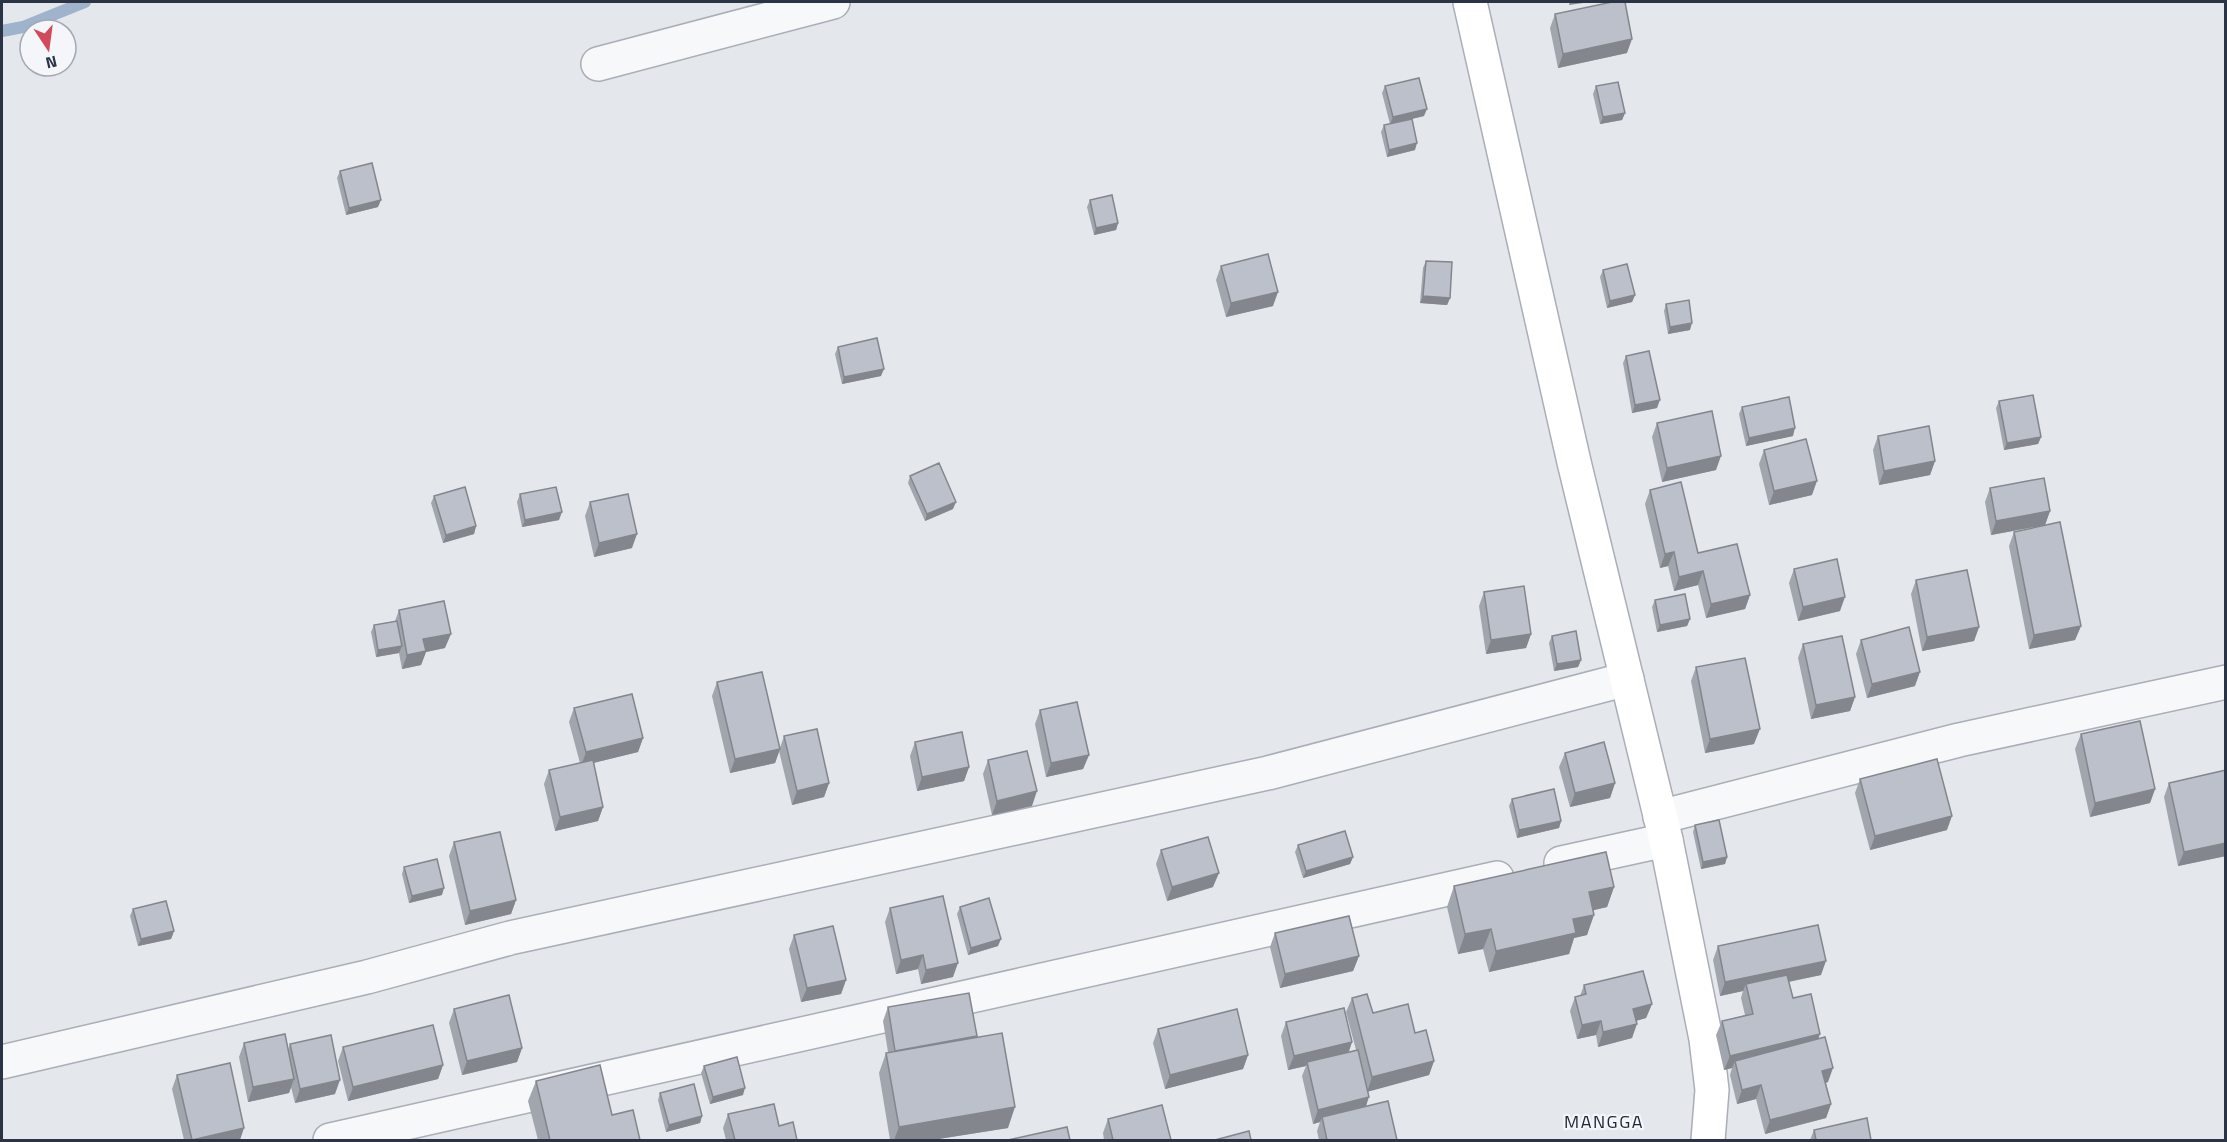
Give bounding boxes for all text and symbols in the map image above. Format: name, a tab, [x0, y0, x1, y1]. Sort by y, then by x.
north arrow	[18, 18, 78, 78]
text: N	[43, 50, 59, 76]
district label: MANGGA	[1564, 1108, 1644, 1135]

